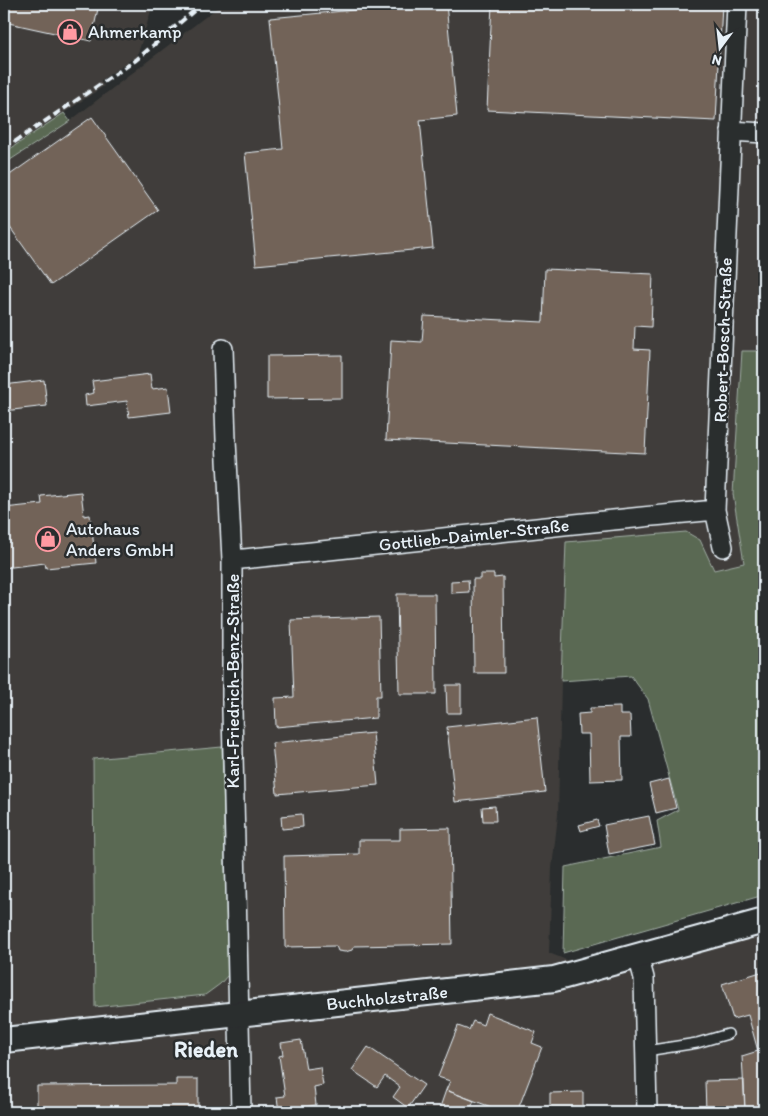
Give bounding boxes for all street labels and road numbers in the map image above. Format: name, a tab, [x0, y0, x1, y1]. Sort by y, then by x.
street label: Robert-Bosch-Straße	[709, 257, 737, 423]
street label: Gottlieb-Daimler-Straße	[378, 514, 570, 556]
street label: Karl-Friedrich-Benz-Straße	[222, 574, 244, 788]
street label: Buchholzstraße	[325, 981, 449, 1015]

